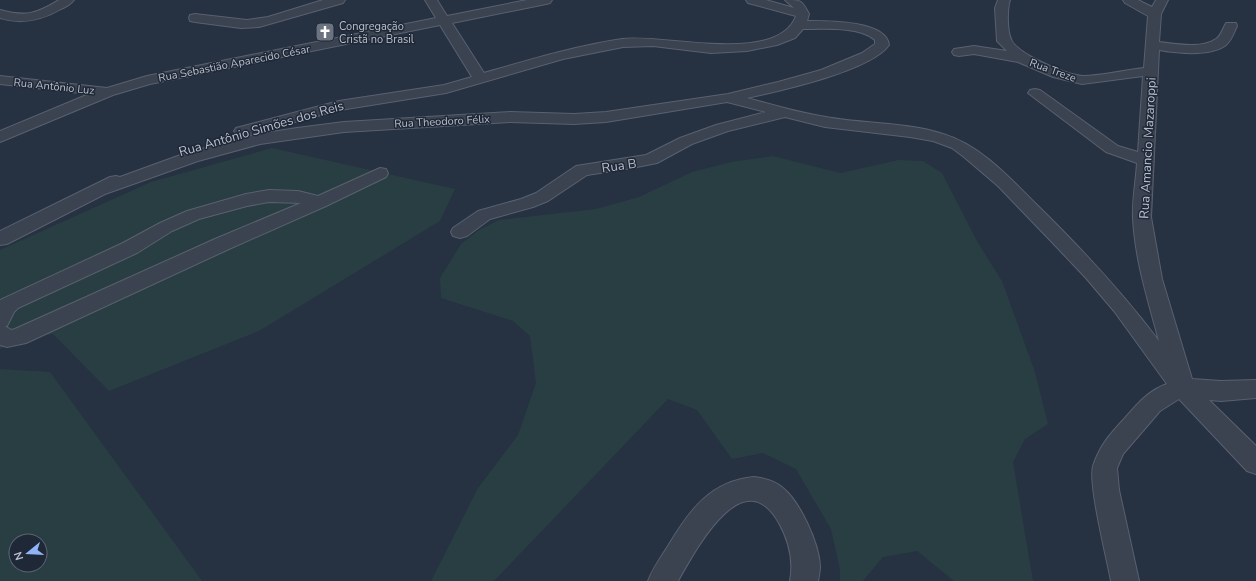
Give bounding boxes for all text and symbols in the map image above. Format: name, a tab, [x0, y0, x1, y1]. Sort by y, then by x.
place label: Congregação Cristã no Brasil	[339, 19, 415, 47]
church icon: Congregação Cristã no Brasil	[314, 21, 336, 43]
street label: Rua Sebastião Aparecido César	[157, 41, 311, 86]
street label: Rua Treze	[1027, 55, 1078, 86]
street label: Rua Antônio Luz	[13, 75, 95, 98]
street label: Rua Amancio Mazaroppi	[1135, 77, 1161, 219]
street label: Rua Antônio Simões dos Reis	[177, 97, 346, 161]
street label: Rua Theodoro Félix	[394, 111, 490, 131]
street label: Rua B	[601, 155, 638, 177]
north arrow	[8, 533, 48, 573]
text: N	[11, 550, 27, 562]

